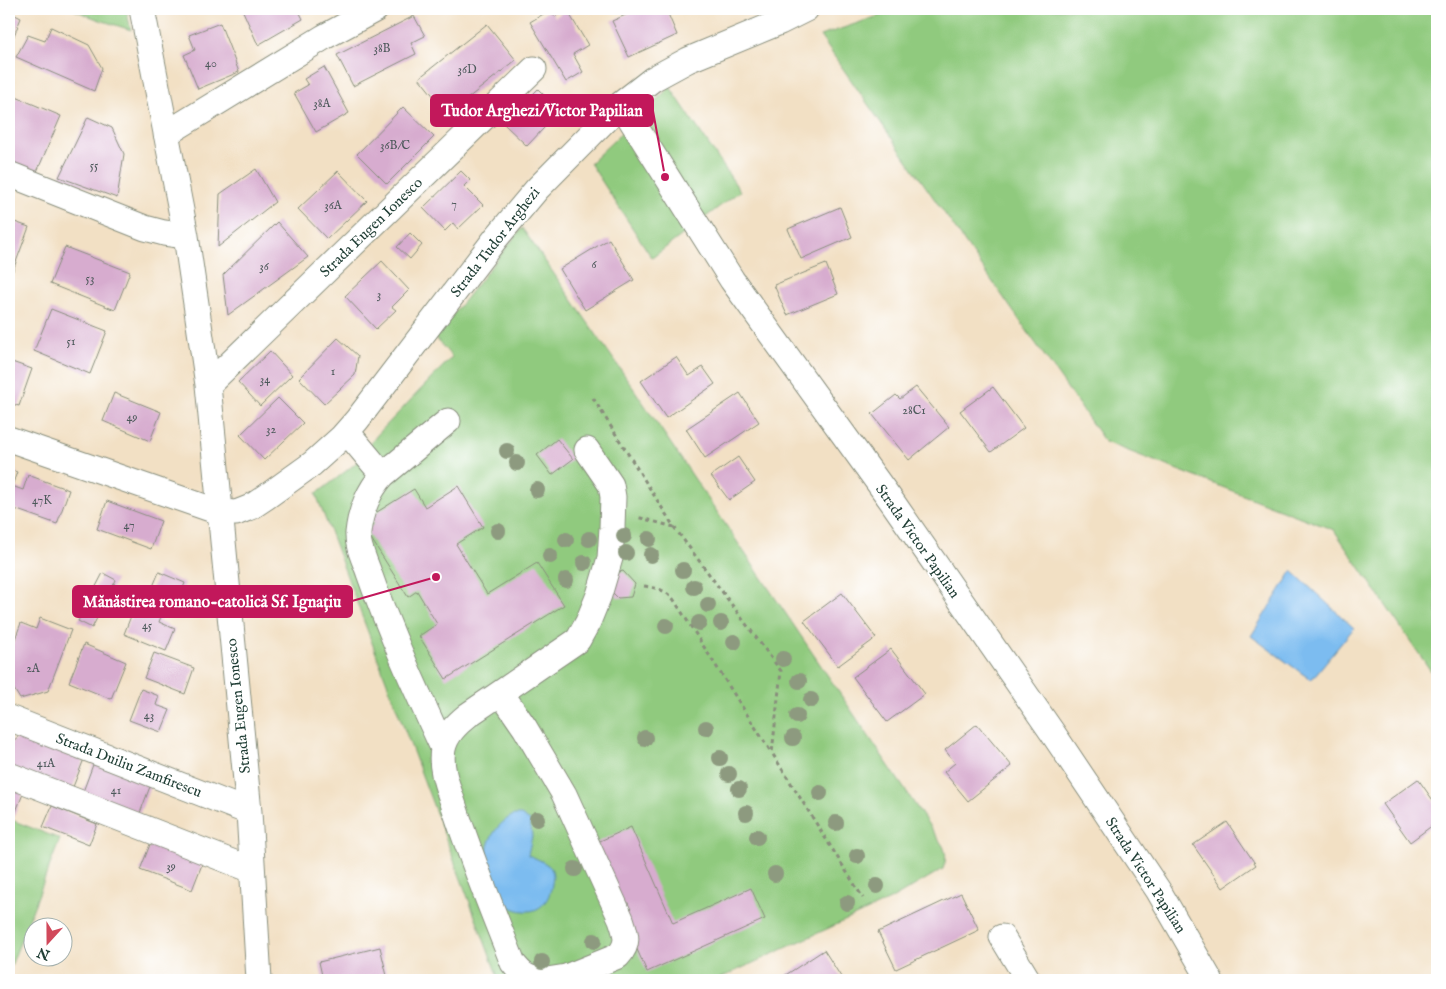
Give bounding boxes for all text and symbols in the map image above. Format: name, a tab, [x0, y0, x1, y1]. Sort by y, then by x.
house number: 38B	[373, 41, 391, 56]
house number: 40	[205, 56, 217, 71]
house number: 36D	[457, 62, 477, 77]
callout: Tudor Arghezi/Victor Papilian	[431, 95, 653, 126]
house number: 38A	[313, 96, 332, 111]
text: Tudor Arghezi/Victor Papilian	[440, 102, 643, 122]
house number: 36B/C	[380, 138, 410, 153]
house number: 55	[90, 158, 99, 173]
street label: Strada Eugen Ionesco	[316, 173, 427, 281]
street label: Strada Tudor Arghezi	[447, 184, 544, 301]
house number: 7	[451, 197, 457, 212]
house number: 36A	[324, 198, 343, 213]
house number: 6	[591, 257, 597, 272]
house number: 36	[259, 259, 270, 274]
house number: 53	[86, 271, 94, 286]
house number: 3	[377, 287, 381, 302]
house number: 51	[67, 334, 75, 349]
house number: 1	[331, 364, 335, 379]
house number: 34	[260, 372, 270, 387]
house number: 28C1	[902, 403, 926, 418]
house number: 49	[126, 410, 138, 425]
house number: 32	[266, 422, 276, 437]
street label: Strada Victor Papilian	[871, 481, 964, 602]
house number: 47K	[32, 493, 52, 508]
house number: 47	[123, 518, 135, 533]
callout: Mănăstirea romano-catolică Sf. Ignațiu	[73, 586, 352, 617]
text: Mănăstirea romano-catolică Sf. Ignațiu	[83, 593, 342, 613]
house number: 45	[142, 618, 153, 633]
street label: Strada Eugen Ionesco	[222, 637, 255, 775]
house number: 2A	[26, 661, 41, 676]
house number: 43	[144, 708, 154, 723]
street label: Strada Duiliu Zamfirescu	[53, 729, 205, 802]
house number: 41A	[37, 756, 56, 771]
house number: 41	[111, 783, 121, 798]
street label: Strada Victor Papilian	[1101, 814, 1190, 937]
house number: 39	[166, 859, 176, 874]
north arrow	[22, 916, 72, 966]
text: N	[35, 943, 54, 964]

